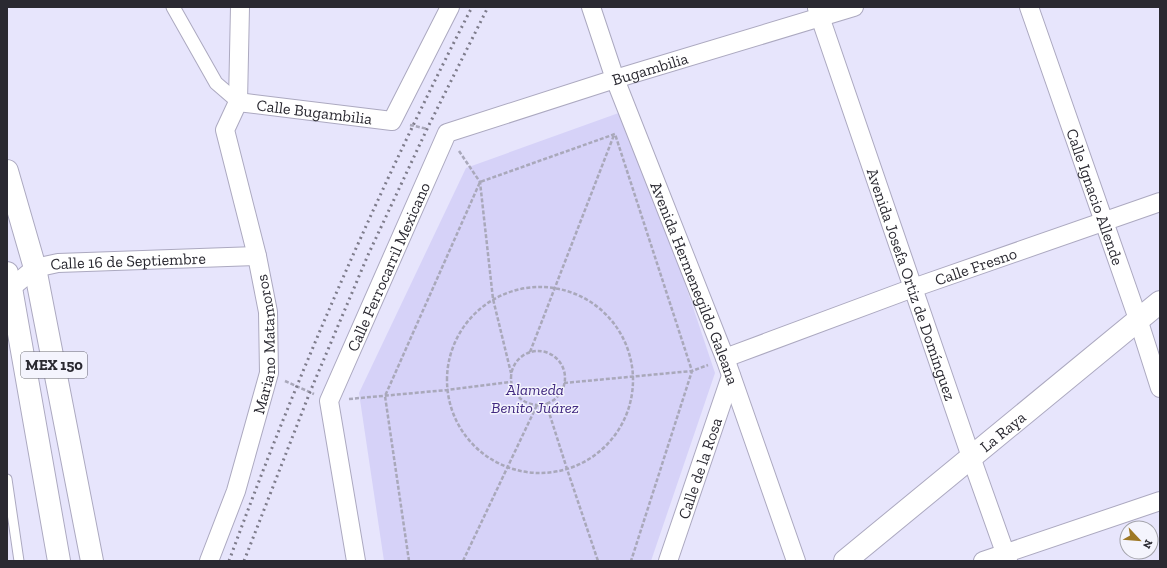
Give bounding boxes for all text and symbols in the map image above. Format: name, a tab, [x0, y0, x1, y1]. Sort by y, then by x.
street label: Bugambilia	[610, 48, 690, 89]
street label: Calle Bugambilia	[256, 95, 374, 128]
street label: Calle Ignacio Allende	[1063, 126, 1128, 268]
street label: Avenida Josefa Ortiz de Domínguez	[863, 166, 960, 403]
street label: Calle Ferrocarril Mexicano	[343, 179, 434, 354]
street label: Avenida Hermenegildo Galeana	[647, 179, 743, 387]
street label: Calle Fresno	[932, 243, 1019, 289]
street label: Calle 16 de Septiembre	[48, 248, 206, 274]
street label: Mariano Matamoros	[249, 273, 279, 416]
road number: MEX 150	[21, 352, 87, 378]
park label: Alameda Benito Juárez	[491, 380, 579, 417]
street label: La Raya	[976, 407, 1029, 456]
street label: Calle de la Rosa	[674, 415, 726, 521]
north arrow	[1119, 520, 1159, 560]
text: N	[1140, 538, 1155, 551]

